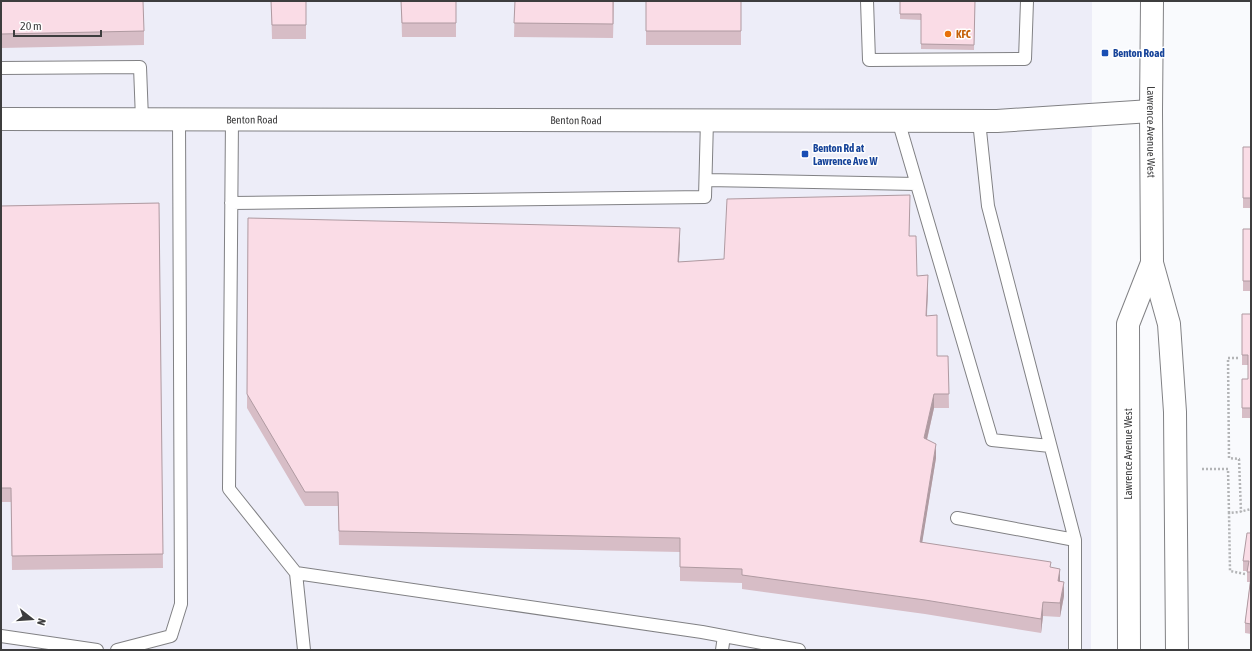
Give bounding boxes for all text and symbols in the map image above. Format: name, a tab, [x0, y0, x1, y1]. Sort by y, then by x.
scale bar	[14, 12, 101, 38]
text: 20 m	[20, 19, 42, 33]
place label: KFC	[956, 28, 971, 40]
marker: KFC	[943, 29, 953, 39]
place label: Benton Road	[1113, 47, 1165, 59]
marker: Benton Road	[1100, 48, 1110, 58]
street label: Lawrence Avenue West	[1145, 86, 1157, 178]
street label: Benton Road	[226, 113, 278, 126]
street label: Benton Road	[550, 114, 602, 126]
place label: Benton Rd at Lawrence Ave W	[813, 142, 878, 167]
marker: Benton Rd at Lawrence Ave W	[800, 149, 810, 159]
street label: Lawrence Avenue West	[1122, 408, 1134, 500]
north arrow	[12, 599, 52, 639]
text: N	[35, 617, 48, 627]

